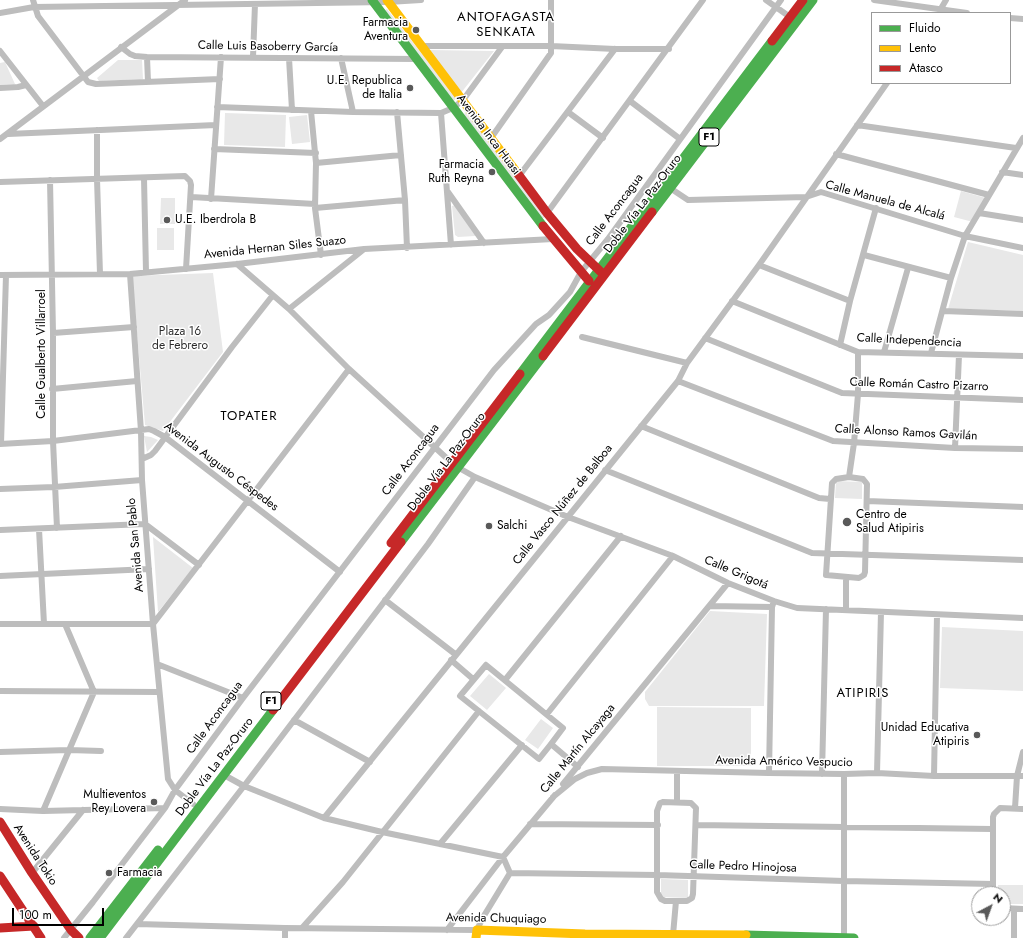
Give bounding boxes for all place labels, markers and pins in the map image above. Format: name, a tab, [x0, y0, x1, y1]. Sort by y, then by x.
place label: Farmacia Aventura	[363, 16, 408, 44]
marker: Farmacia Aventura	[411, 25, 421, 35]
place label: U.E. Republica de Italia	[327, 74, 402, 102]
marker: U.E. Republica de Italia	[405, 83, 415, 93]
place label: Farmacia Ruth Reyna	[428, 158, 484, 186]
marker: Farmacia Ruth Reyna	[487, 167, 497, 177]
place label: U.E. Iberdrola B	[175, 213, 256, 227]
marker: U.E. Iberdrola B	[162, 215, 172, 225]
place label: Centro de Salud Atipiris	[856, 508, 924, 536]
marker: Centro de Salud Atipiris	[841, 516, 853, 528]
place label: Salchi	[497, 519, 527, 533]
marker: Salchi	[484, 521, 494, 531]
place label: Unidad Educativa Atipiris	[881, 721, 969, 749]
marker: Unidad Educativa Atipiris	[972, 730, 982, 740]
place label: Multieventos Rey Lovera	[83, 788, 146, 816]
marker: Multieventos Rey Lovera	[149, 797, 159, 807]
place label: Farmacia	[117, 866, 162, 880]
marker: Farmacia	[104, 868, 114, 878]

